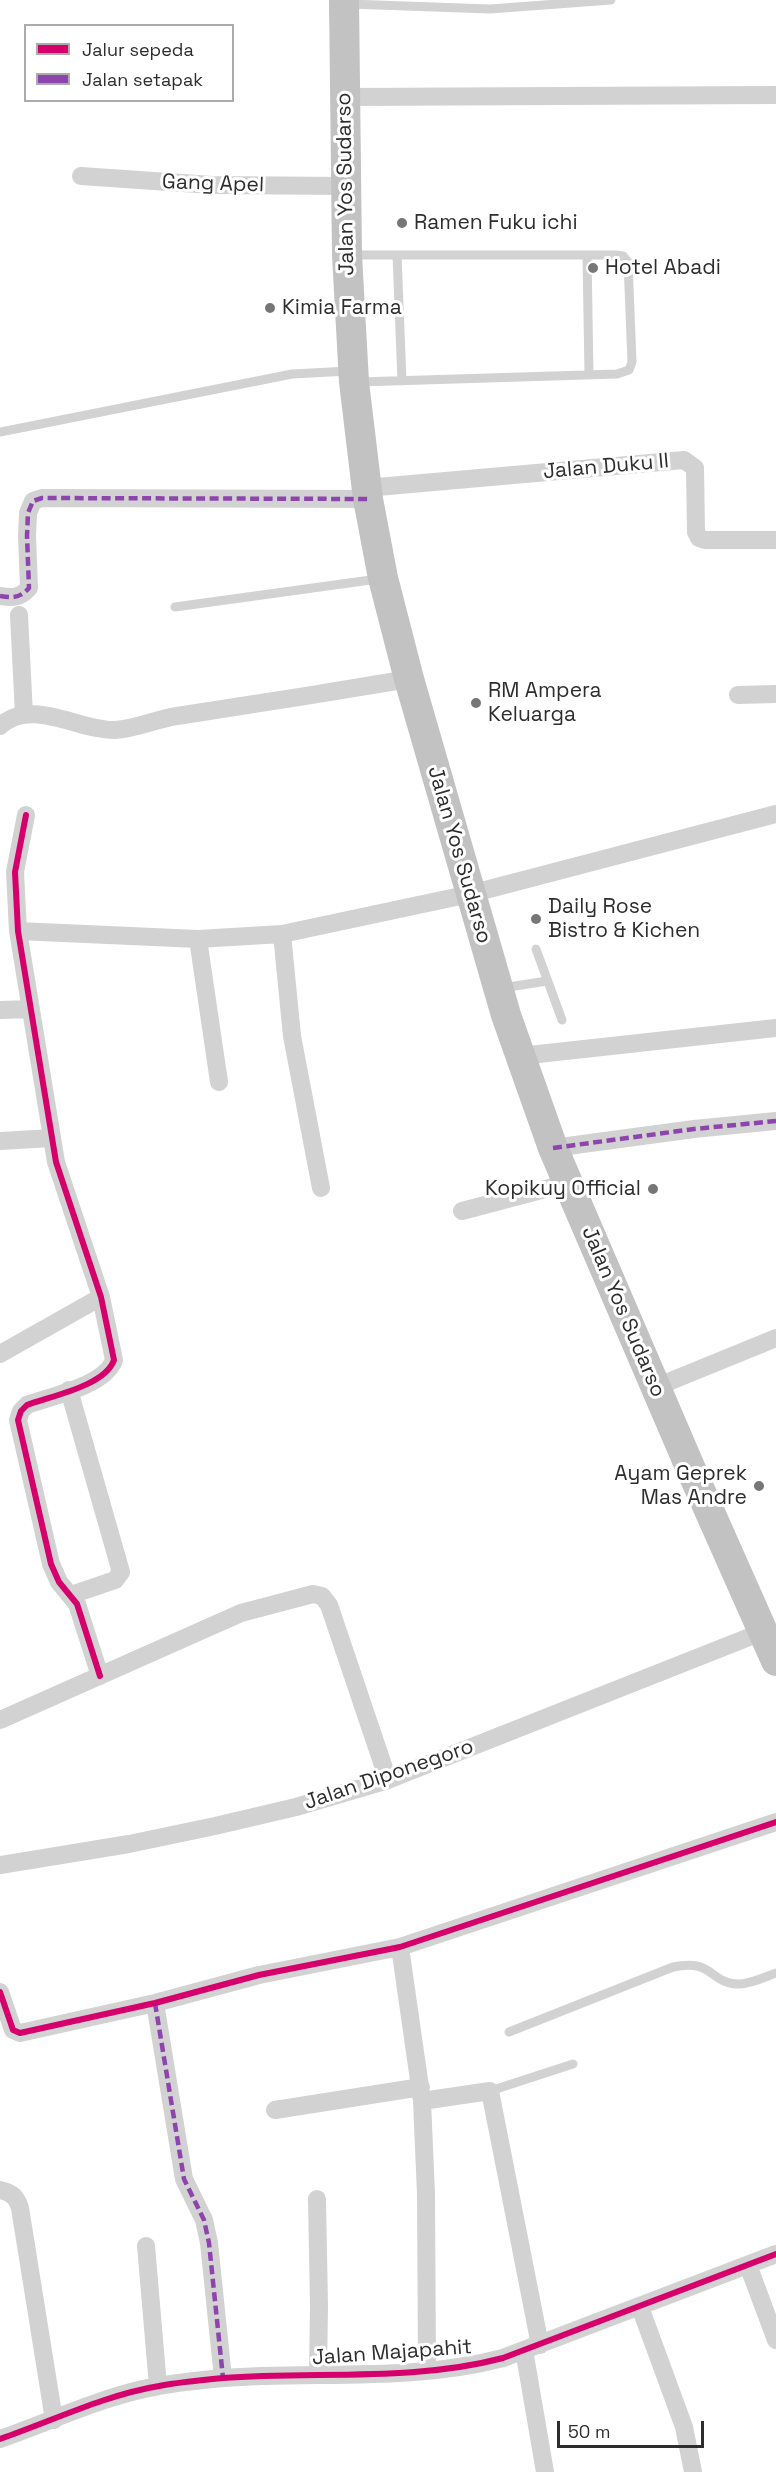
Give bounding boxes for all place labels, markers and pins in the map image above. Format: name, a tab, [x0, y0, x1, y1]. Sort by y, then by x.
place label: Ramen Fuku ichi	[414, 210, 578, 236]
marker: Ramen Fuku ichi	[395, 216, 409, 230]
place label: Hotel Abadi	[605, 255, 721, 281]
marker: Hotel Abadi	[586, 261, 600, 275]
place label: Kimia Farma	[282, 295, 402, 321]
marker: Kimia Farma	[263, 301, 277, 315]
place label: RM Ampera Keluarga	[488, 678, 602, 728]
marker: RM Ampera Keluarga	[469, 696, 483, 710]
place label: Daily Rose Bistro & Kichen	[548, 894, 700, 944]
marker: Daily Rose Bistro & Kichen	[529, 912, 543, 926]
place label: Kopikuy Official	[485, 1176, 641, 1202]
marker: Kopikuy Official	[646, 1182, 660, 1196]
place label: Ayam Geprek Mas Andre	[614, 1461, 747, 1511]
marker: Ayam Geprek Mas Andre	[752, 1479, 766, 1493]

